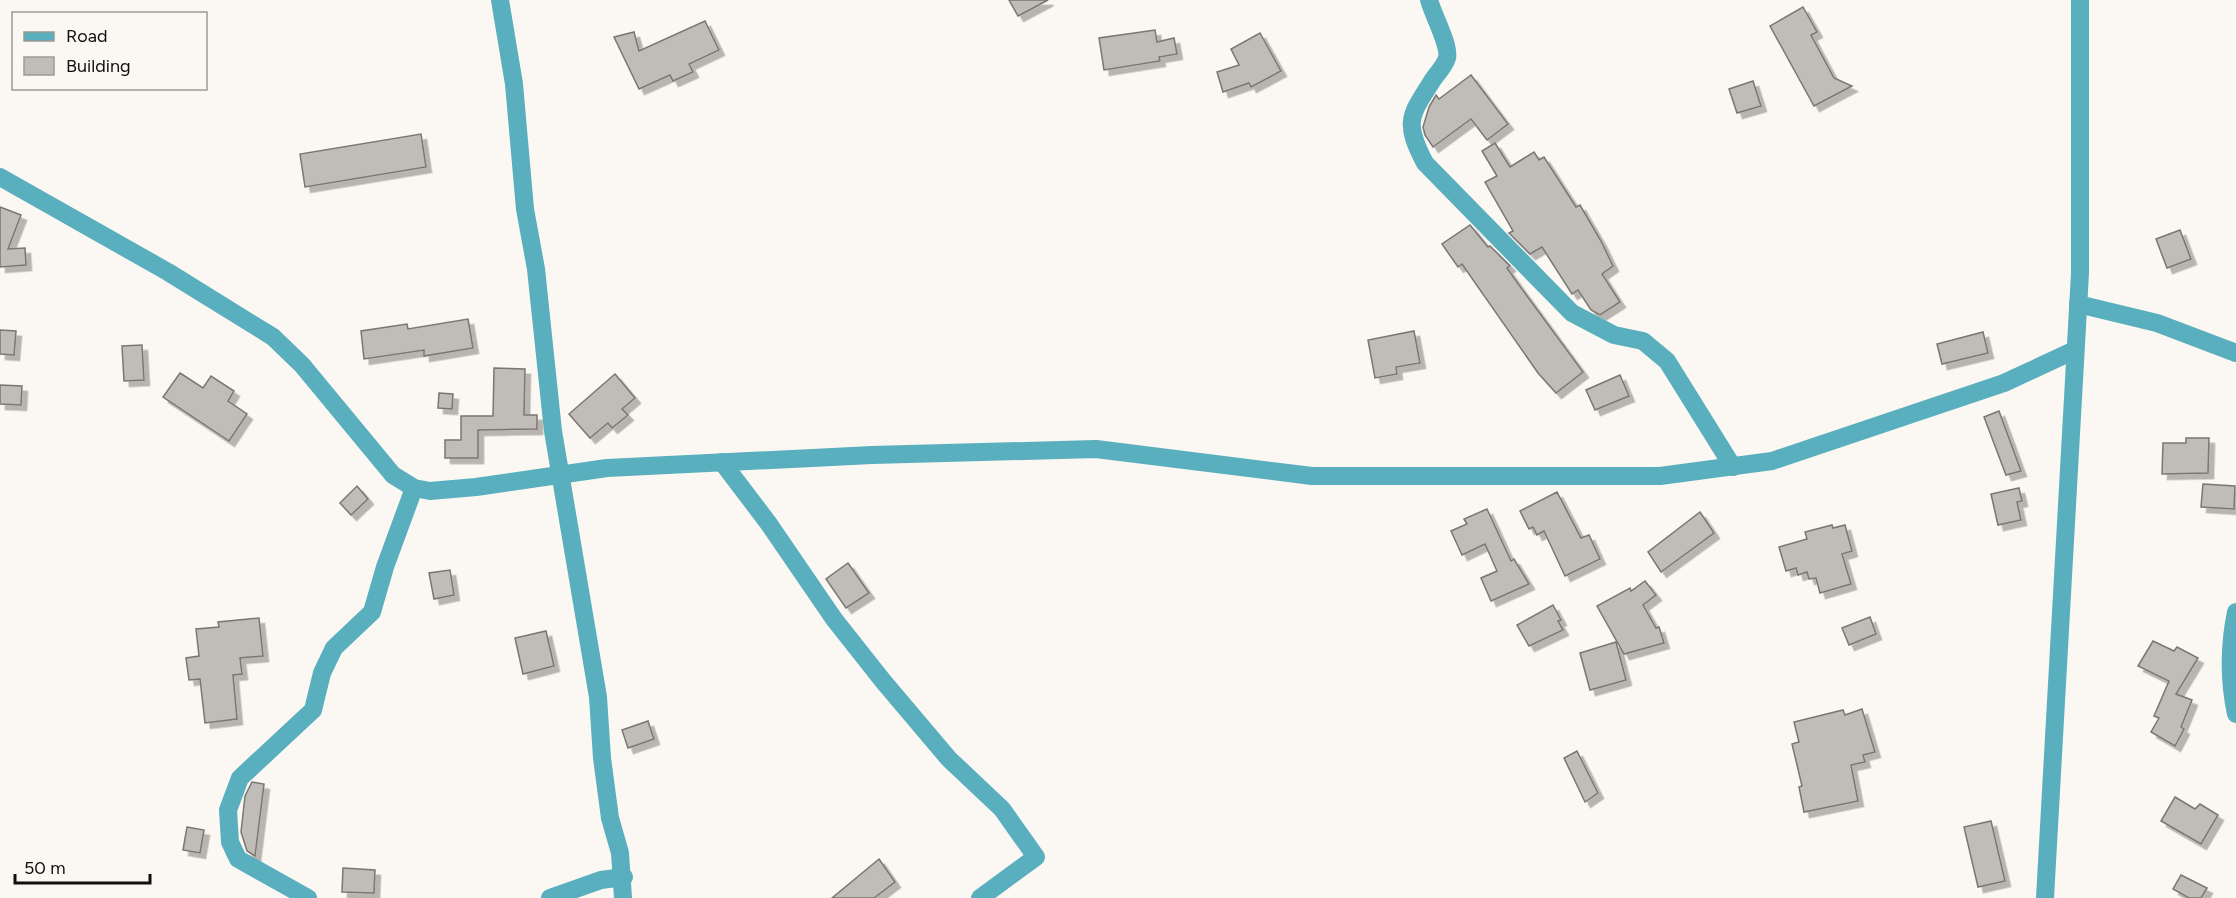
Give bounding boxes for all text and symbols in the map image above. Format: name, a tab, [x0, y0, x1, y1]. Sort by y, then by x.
legend	[12, 12, 207, 90]
text: Road	[66, 25, 107, 47]
text: Building	[66, 55, 131, 77]
scale bar	[15, 847, 150, 885]
text: 50 m	[24, 857, 66, 879]

